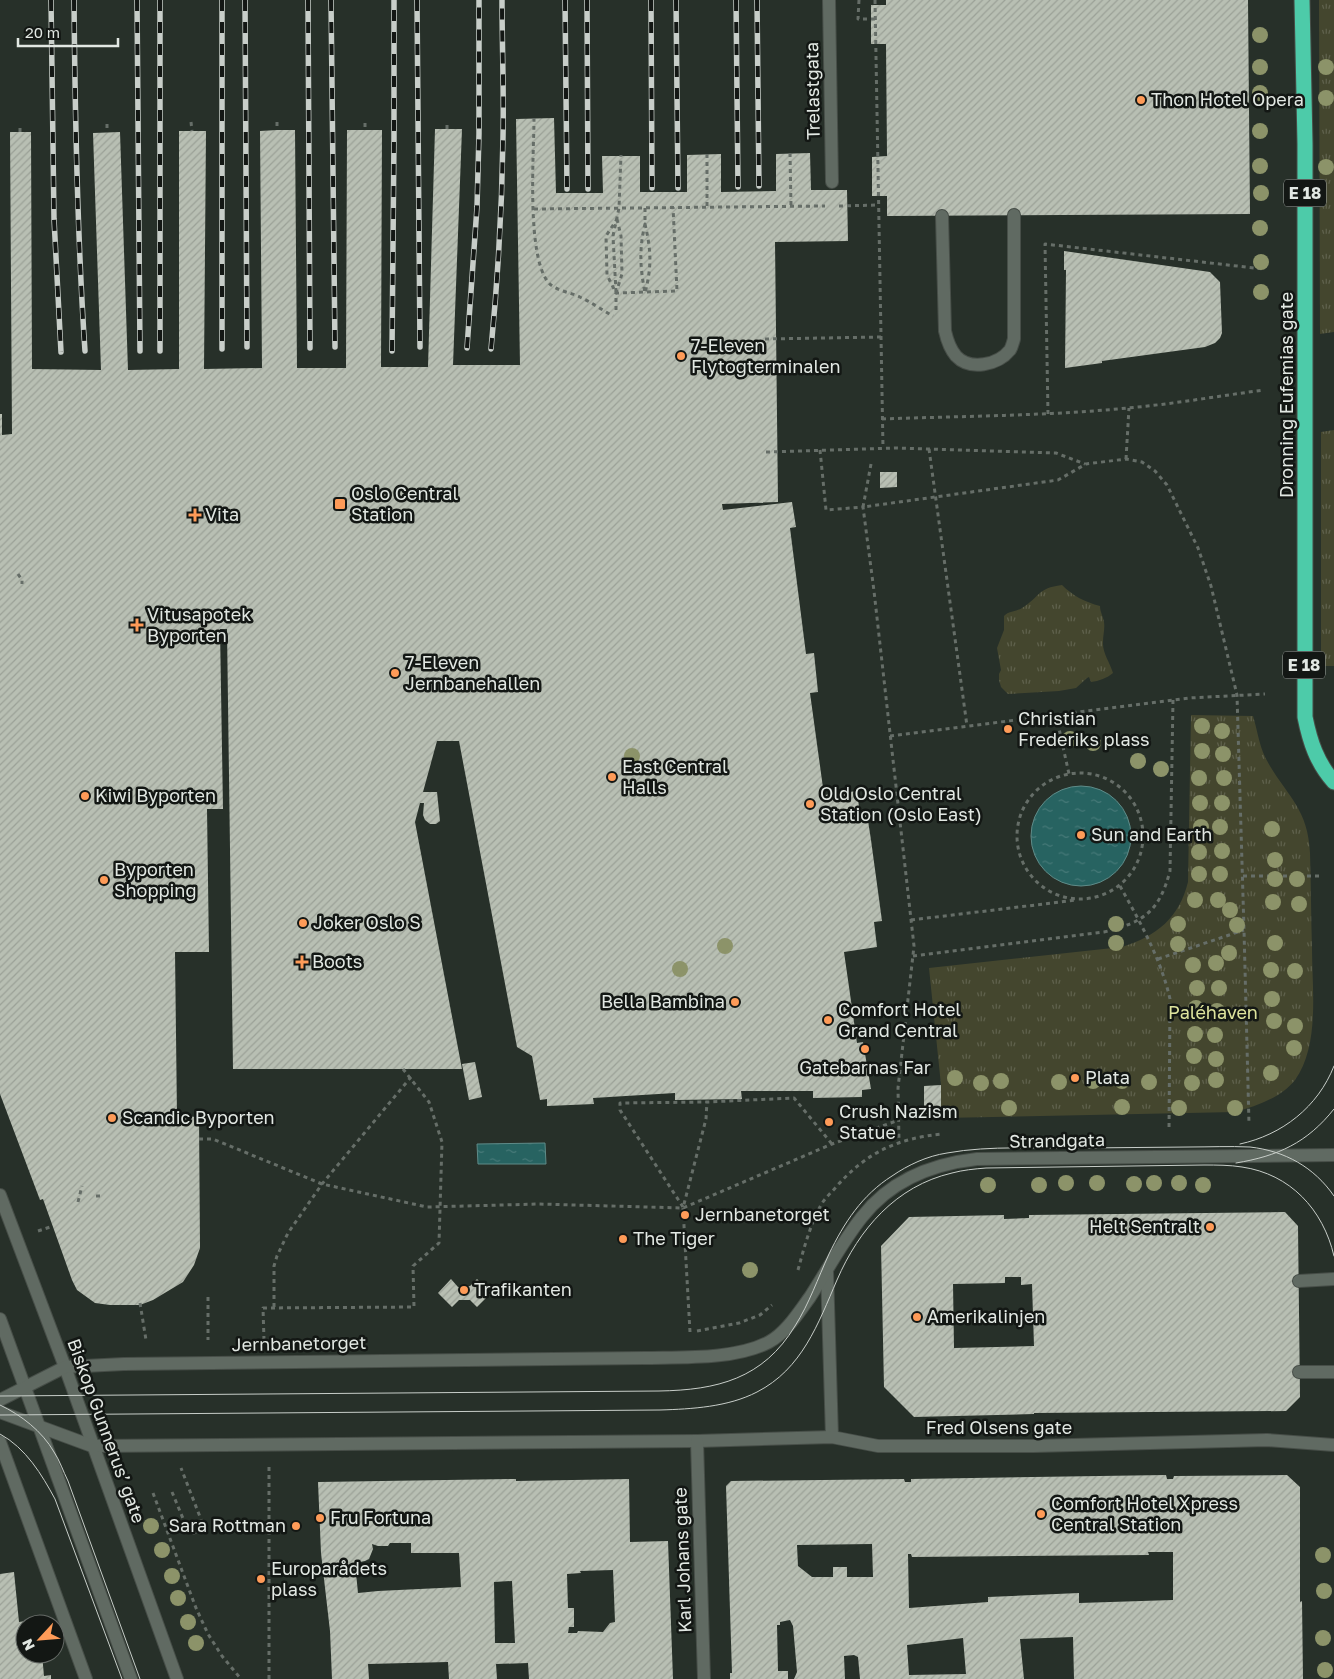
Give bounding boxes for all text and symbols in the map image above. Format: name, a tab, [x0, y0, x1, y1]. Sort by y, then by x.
scale bar	[18, 15, 118, 47]
text: 20 m	[25, 23, 60, 41]
street label: Trelastgata	[800, 42, 824, 140]
place label: Thon Hotel Opera	[1151, 88, 1304, 110]
marker: Thon Hotel Opera	[1135, 94, 1147, 106]
road number: E 18	[1284, 180, 1326, 207]
street label: Dronning Eufemias gate	[1275, 292, 1297, 498]
place label: 7-Eleven Flytogterminalen	[691, 334, 841, 377]
marker: 7-Eleven Flytogterminalen	[675, 350, 687, 362]
place label: Oslo Central Station	[351, 482, 459, 525]
marker: Oslo Central Station	[333, 497, 347, 511]
place label: Vita	[205, 503, 239, 525]
marker: Vita	[189, 509, 201, 521]
place label: Vitusapotek Byporten	[147, 603, 251, 646]
marker: Vitusapotek Byporten	[131, 619, 143, 631]
place label: 7-Eleven Jernbanehallen	[405, 651, 540, 694]
road number: E 18	[1283, 652, 1325, 678]
marker: 7-Eleven Jernbanehallen	[389, 667, 401, 679]
place label: Christian Frederiks plass	[1018, 707, 1150, 750]
marker: Christian Frederiks plass	[1002, 723, 1014, 735]
place label: East Central Halls	[622, 755, 728, 798]
marker: East Central Halls	[606, 771, 618, 783]
place label: Old Oslo Central Station (Oslo East)	[820, 782, 982, 825]
place label: Kiwi Byporten	[95, 784, 216, 806]
marker: Kiwi Byporten	[79, 790, 91, 802]
marker: Old Oslo Central Station (Oslo East)	[804, 798, 816, 810]
place label: Sun and Earth	[1091, 823, 1212, 845]
marker: Sun and Earth	[1075, 829, 1087, 841]
place label: Byporten Shopping	[114, 858, 197, 901]
marker: Byporten Shopping	[98, 874, 110, 886]
place label: Joker Oslo S	[313, 911, 421, 933]
marker: Joker Oslo S	[297, 917, 309, 929]
place label: Boots	[312, 950, 362, 972]
marker: Boots	[296, 956, 308, 968]
place label: Bella Bambina	[601, 990, 725, 1012]
marker: Bella Bambina	[729, 996, 741, 1008]
place label: Comfort Hotel Grand Central	[838, 998, 961, 1041]
park label: Paléhaven	[1168, 1001, 1258, 1023]
marker: Comfort Hotel Grand Central	[822, 1014, 834, 1026]
marker: Gatebarnas Far	[859, 1043, 871, 1055]
place label: Gatebarnas Far	[799, 1056, 931, 1078]
place label: Plata	[1085, 1066, 1130, 1088]
marker: Plata	[1069, 1072, 1081, 1084]
place label: Crush Nazism Statue	[839, 1100, 958, 1143]
place label: Scandic Byporten	[122, 1106, 275, 1128]
marker: Scandic Byporten	[106, 1112, 118, 1124]
marker: Crush Nazism Statue	[823, 1116, 835, 1128]
street label: Strandgata	[1009, 1128, 1105, 1152]
place label: Jernbanetorget	[695, 1203, 830, 1225]
marker: Jernbanetorget	[679, 1209, 691, 1221]
place label: Helt Sentralt	[1089, 1215, 1200, 1237]
marker: Helt Sentralt	[1204, 1221, 1216, 1233]
place label: The Tiger	[633, 1227, 715, 1249]
marker: The Tiger	[617, 1233, 629, 1245]
place label: Trafikanten	[474, 1278, 572, 1300]
marker: Trafikanten	[458, 1284, 470, 1296]
place label: Amerikalinjen	[927, 1305, 1045, 1327]
marker: Amerikalinjen	[911, 1311, 923, 1323]
street label: Jernbanetorget	[231, 1331, 367, 1355]
street label: Biskop Gunnerus’ gate	[63, 1335, 151, 1526]
street label: Fred Olsens gate	[926, 1416, 1072, 1438]
street label: Karl Johans gate	[668, 1487, 696, 1633]
place label: Comfort Hotel Xpress Central Station	[1051, 1492, 1238, 1535]
place label: Fru Fortuna	[330, 1506, 431, 1528]
marker: Comfort Hotel Xpress Central Station	[1035, 1508, 1047, 1520]
marker: Fru Fortuna	[314, 1512, 326, 1524]
place label: Sara Rottman	[169, 1514, 286, 1536]
marker: Sara Rottman	[290, 1520, 302, 1532]
place label: Europarådets plass	[271, 1557, 387, 1600]
marker: Europarådets plass	[255, 1573, 267, 1585]
north arrow	[15, 1614, 65, 1664]
text: N	[18, 1636, 38, 1653]

